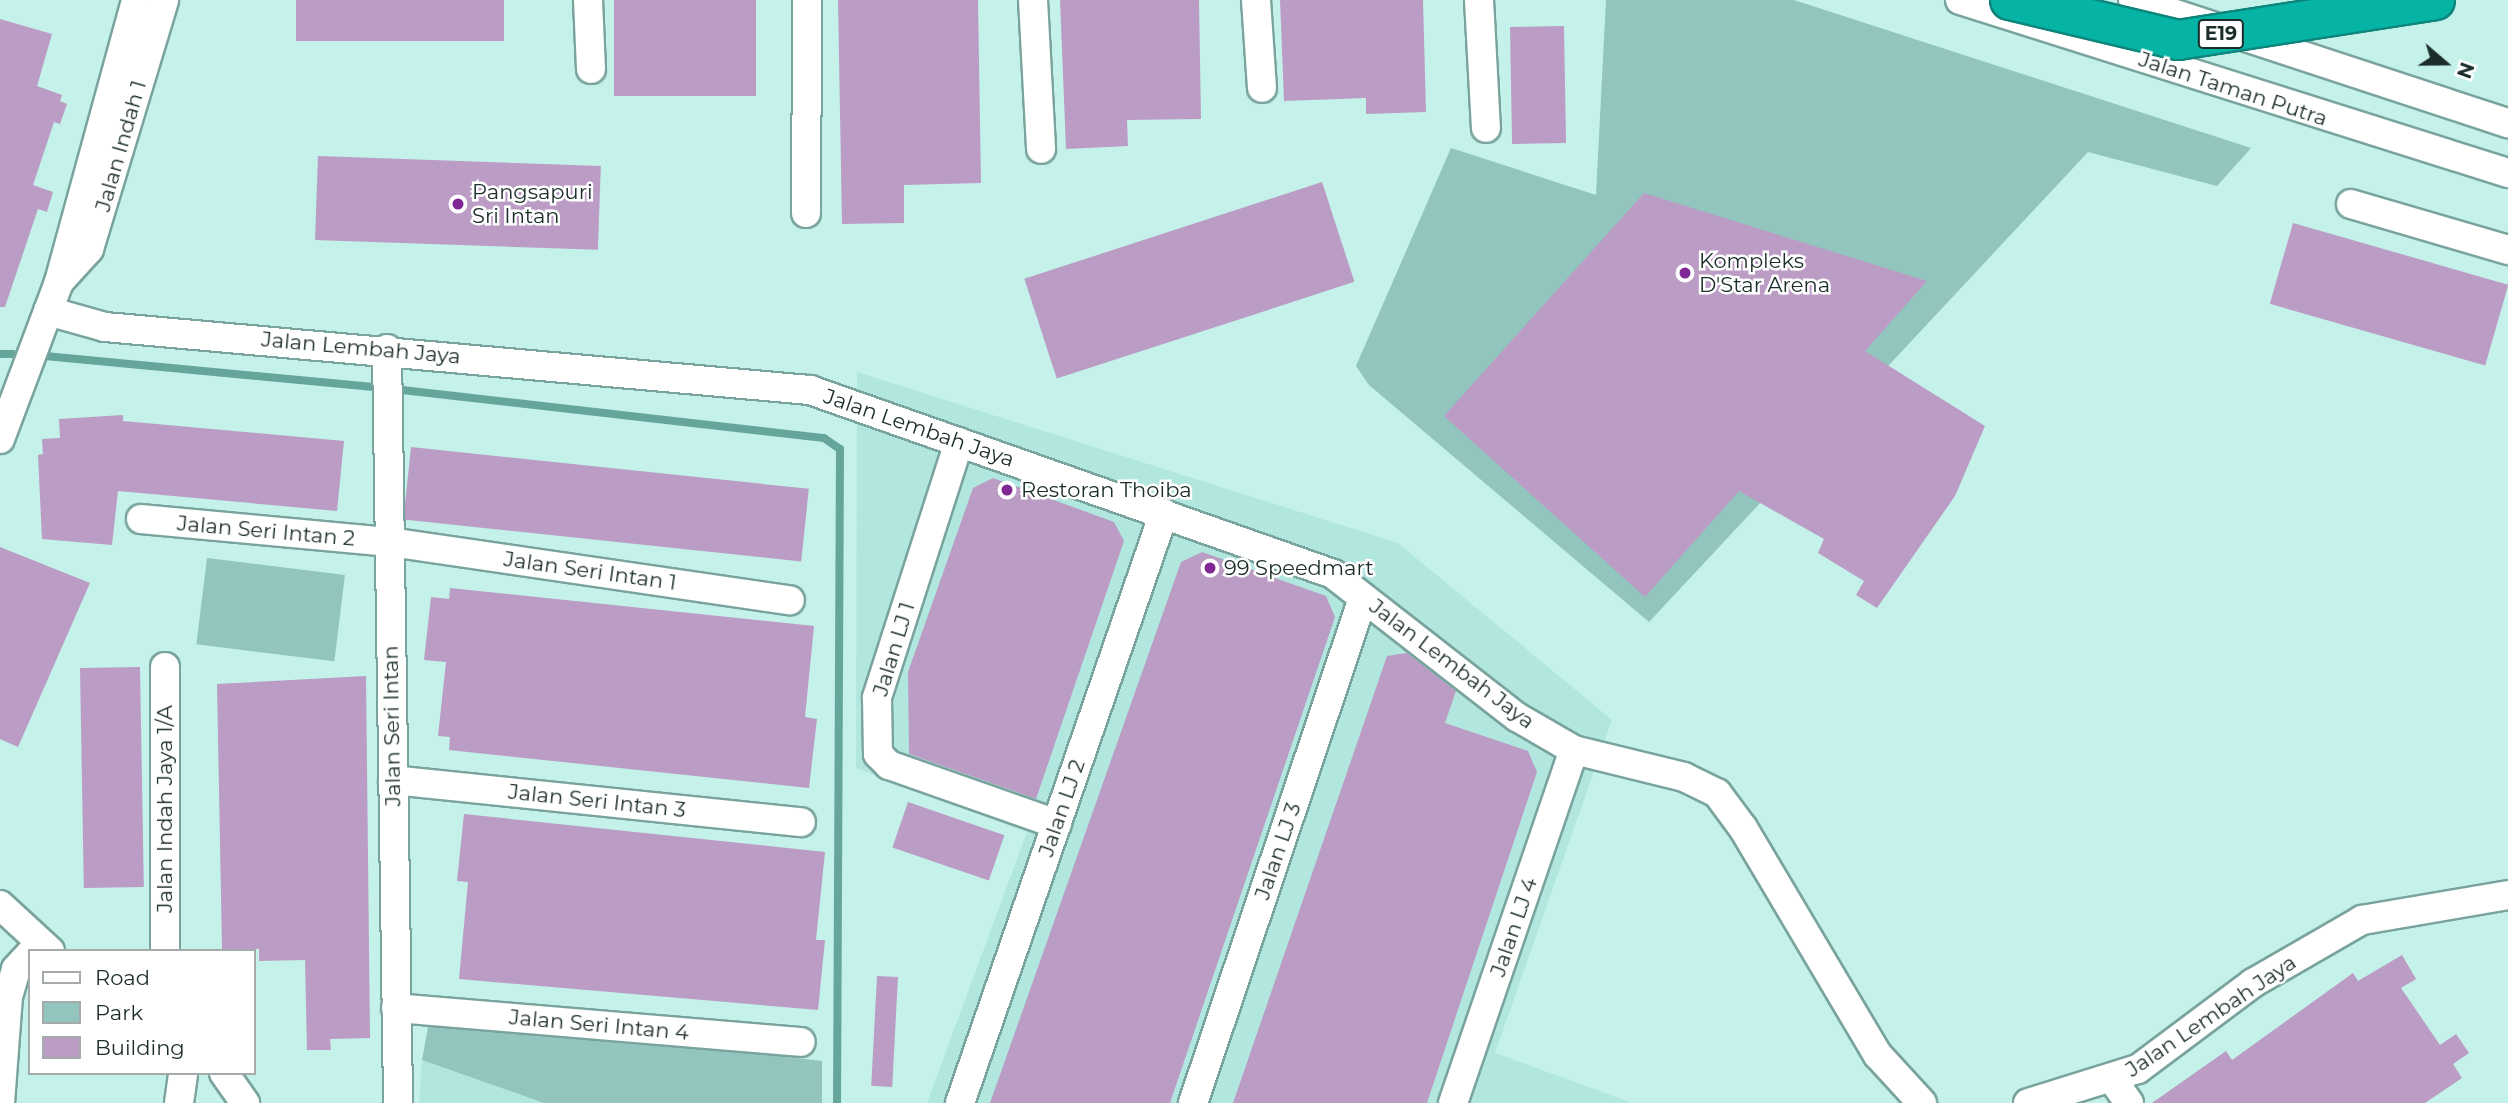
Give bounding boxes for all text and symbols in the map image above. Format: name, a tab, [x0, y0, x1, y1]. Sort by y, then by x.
road number: E19	[2196, 18, 2246, 50]
north arrow	[2410, 28, 2480, 98]
street label: Jalan Taman Putra	[2136, 47, 2330, 131]
text: N	[2452, 59, 2479, 81]
street label: Jalan Indah 1	[90, 78, 152, 214]
place label: Pangsapuri Sri Intan	[472, 179, 593, 229]
marker: Pangsapuri Sri Intan	[450, 196, 466, 212]
place label: Kompleks D'Star Arena	[1699, 248, 1830, 298]
marker: Kompleks D'Star Arena	[1677, 265, 1693, 281]
street label: Jalan Lembah Jaya	[260, 327, 462, 369]
street label: Jalan Lembah Jaya	[820, 384, 1018, 472]
place label: Restoran Thoiba	[1021, 477, 1192, 503]
marker: Restoran Thoiba	[999, 482, 1015, 498]
street label: Jalan Seri Intan 2	[176, 511, 356, 551]
street label: Jalan Seri Intan 1	[502, 546, 678, 596]
place label: 99 Speedmart	[1224, 555, 1374, 581]
marker: 99 Speedmart	[1202, 560, 1218, 576]
street label: Jalan Lembah Jaya	[1365, 594, 1539, 734]
street label: Jalan LJ 1	[868, 599, 920, 699]
street label: Jalan Seri Intan	[378, 645, 406, 807]
street label: Jalan Indah Jaya 1/A	[152, 705, 178, 913]
street label: Jalan LJ 2	[1034, 756, 1090, 860]
street label: Jalan Seri Intan 3	[507, 779, 687, 823]
street label: Jalan LJ 3	[1250, 799, 1306, 903]
street label: Jalan LJ 4	[1485, 874, 1543, 980]
legend	[28, 949, 256, 1075]
street label: Jalan Lembah Jaya	[2121, 950, 2301, 1082]
text: Road	[95, 965, 150, 990]
text: Park	[95, 1000, 143, 1025]
street label: Jalan Seri Intan 4	[508, 1005, 690, 1045]
text: Building	[95, 1035, 185, 1060]

